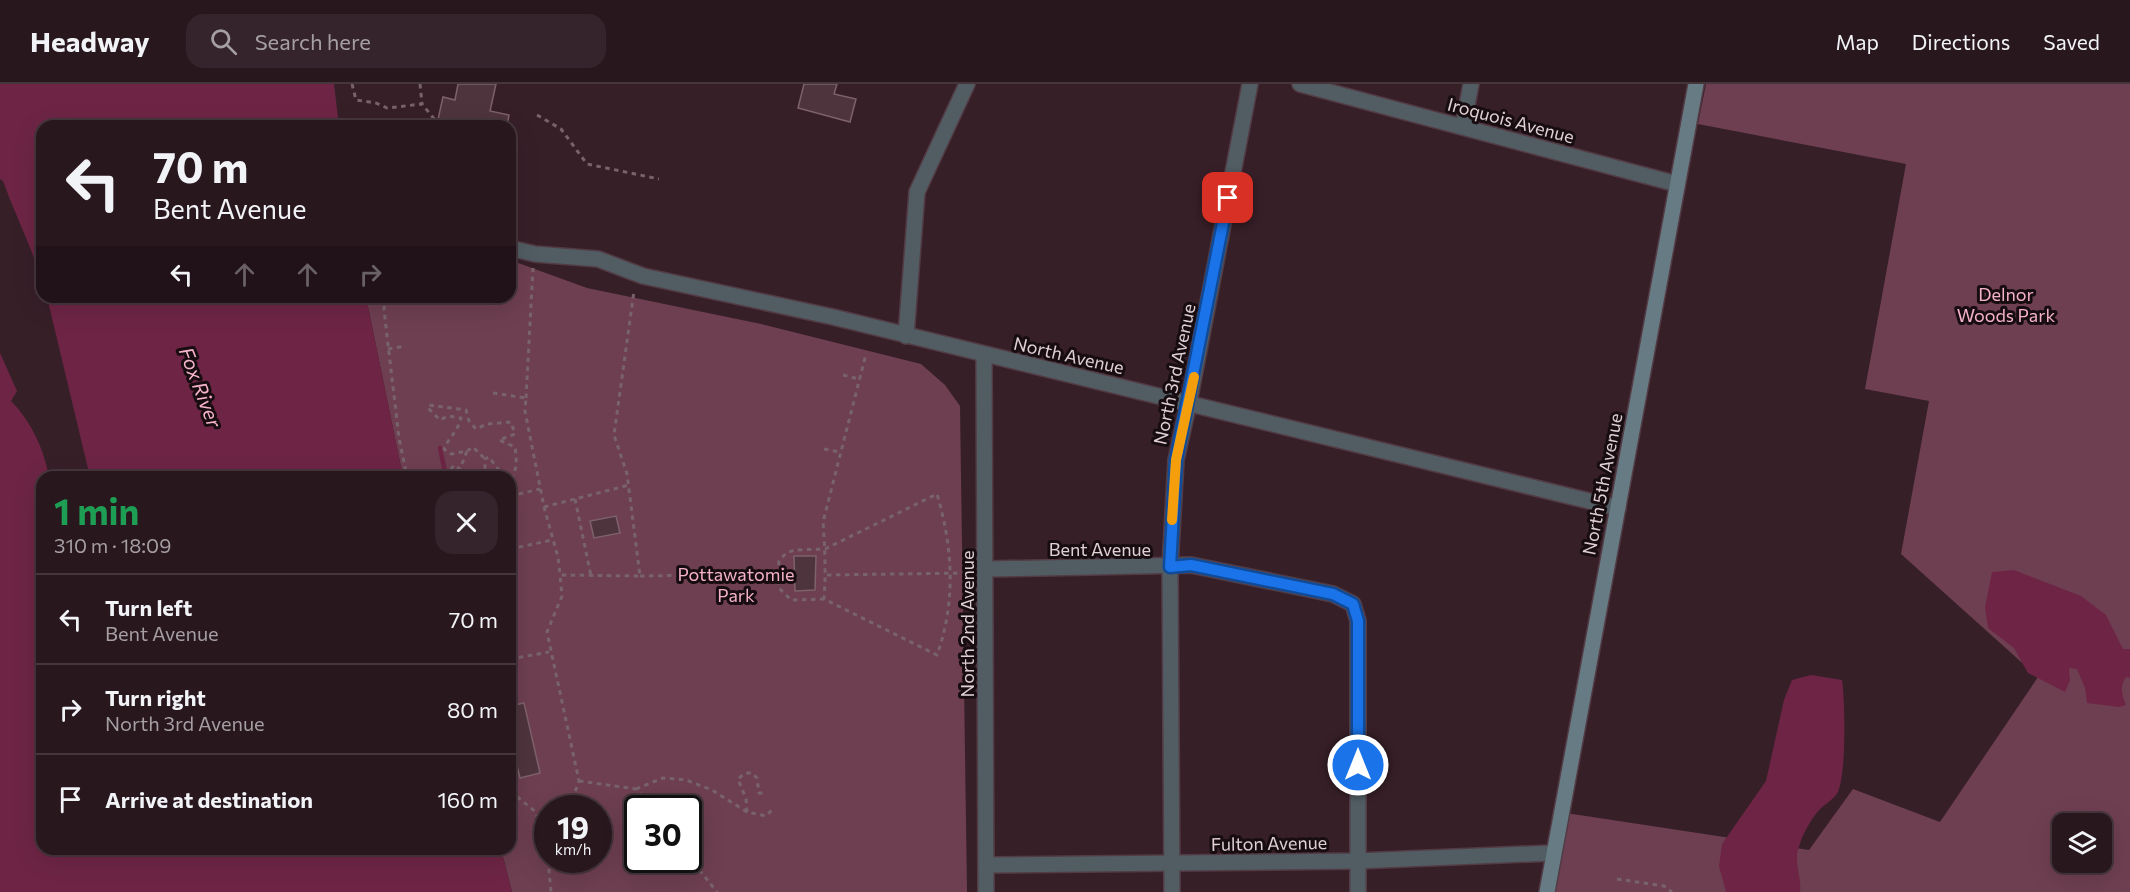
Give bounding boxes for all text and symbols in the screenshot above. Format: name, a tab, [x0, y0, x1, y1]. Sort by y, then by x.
search box	[186, 14, 606, 68]
text: Headway	[30, 24, 150, 58]
icon: search	[207, 25, 240, 58]
text: Search here	[255, 28, 371, 55]
text: Map	[1836, 29, 1879, 54]
text: Directions	[1912, 29, 2010, 54]
text: Saved	[2043, 29, 2100, 54]
street label: Iroquois Avenue	[1445, 93, 1577, 147]
text: 70 m	[153, 140, 248, 192]
icon: left	[54, 144, 132, 222]
pin	[1202, 172, 1253, 223]
icon: arrive	[1211, 181, 1244, 214]
text: Bent Avenue	[153, 192, 306, 225]
icon: left	[165, 258, 198, 291]
icon: ahead	[228, 258, 261, 291]
icon: ahead	[291, 258, 324, 291]
icon: right	[354, 258, 387, 291]
park label: Delnor Woods Park	[1957, 283, 2055, 326]
street label: North 3rd Avenue	[1148, 301, 1200, 447]
street label: North Avenue	[1012, 332, 1126, 378]
water label: Fox River	[175, 343, 228, 432]
street label: North 5th Avenue	[1577, 411, 1627, 557]
text: 1 min	[54, 488, 139, 532]
button: close	[435, 491, 498, 554]
text: 310 m · 18:09	[54, 533, 171, 557]
street label: Bent Avenue	[1049, 538, 1151, 560]
street label: North 2nd Avenue	[956, 551, 978, 697]
park label: Pottawatomie Park	[677, 563, 795, 606]
text: Turn left	[105, 594, 192, 621]
icon: left	[54, 603, 87, 636]
text: 70 m	[449, 606, 498, 633]
text: Bent Avenue	[105, 621, 219, 645]
text: Turn right	[105, 684, 206, 711]
icon: right	[54, 693, 87, 726]
text: 80 m	[447, 696, 498, 723]
text: North 3rd Avenue	[105, 711, 265, 735]
position arrow	[1326, 733, 1390, 797]
icon: arrive	[54, 783, 87, 816]
text: Arrive at destination	[105, 786, 313, 813]
text: 160 m	[437, 786, 498, 813]
speed limit sign: 30	[624, 795, 702, 873]
text: 19	[557, 808, 589, 845]
map controls	[2052, 813, 2112, 873]
button: layers	[2052, 813, 2112, 873]
street label: Fulton Avenue	[1211, 831, 1327, 855]
text: km/h	[555, 840, 591, 858]

